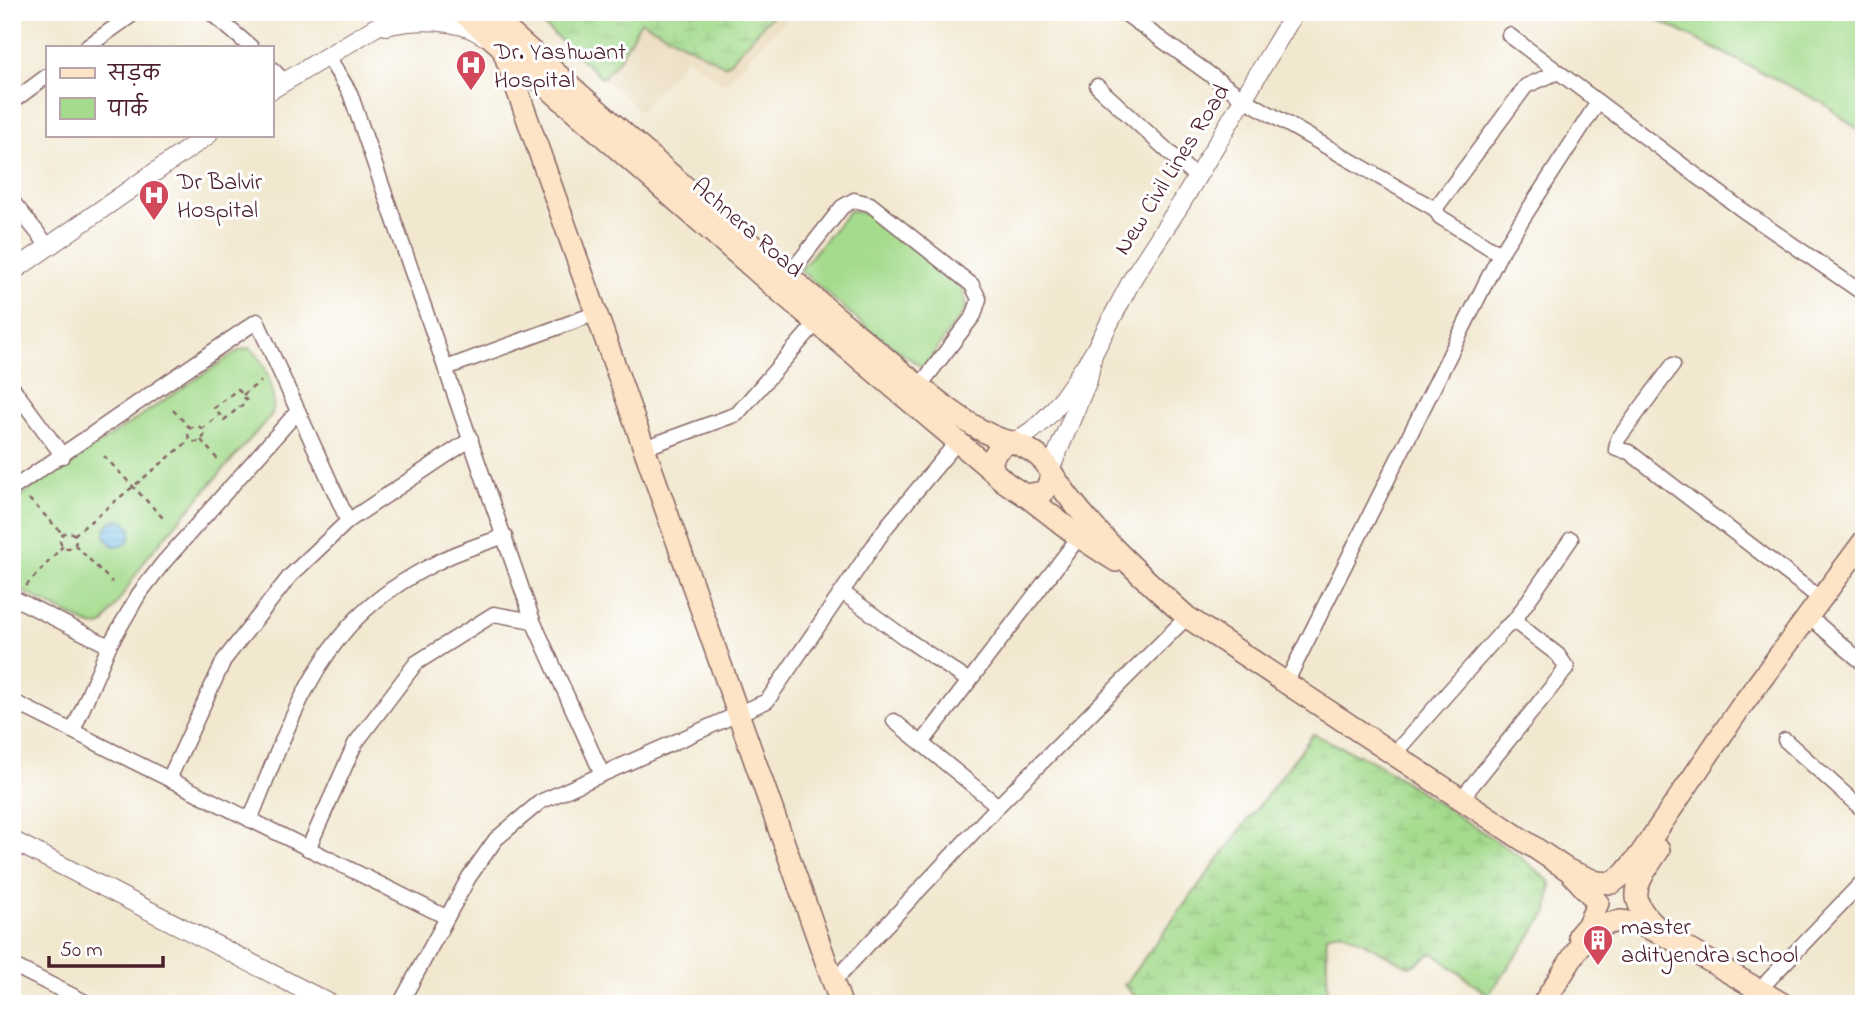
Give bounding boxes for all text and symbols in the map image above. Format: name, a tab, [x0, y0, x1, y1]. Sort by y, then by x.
place label: Dr. Yashwant Hospital	[493, 36, 626, 99]
legend	[46, 46, 273, 136]
hospital icon: Dr. Yashwant Hospital	[454, 48, 488, 92]
text: सड़क	[107, 60, 161, 90]
street label: New Civil Lines Road	[1106, 78, 1240, 263]
text: पार्क	[107, 92, 149, 126]
place label: Dr Balvir Hospital	[176, 166, 263, 229]
street label: Achnera Road	[683, 170, 810, 288]
hospital icon: Dr Balvir Hospital	[137, 178, 171, 222]
place label: master adityendra school	[1621, 911, 1798, 975]
building icon: master adityendra school	[1581, 923, 1615, 967]
scale bar	[49, 925, 163, 969]
text: 50 m	[60, 936, 103, 966]

